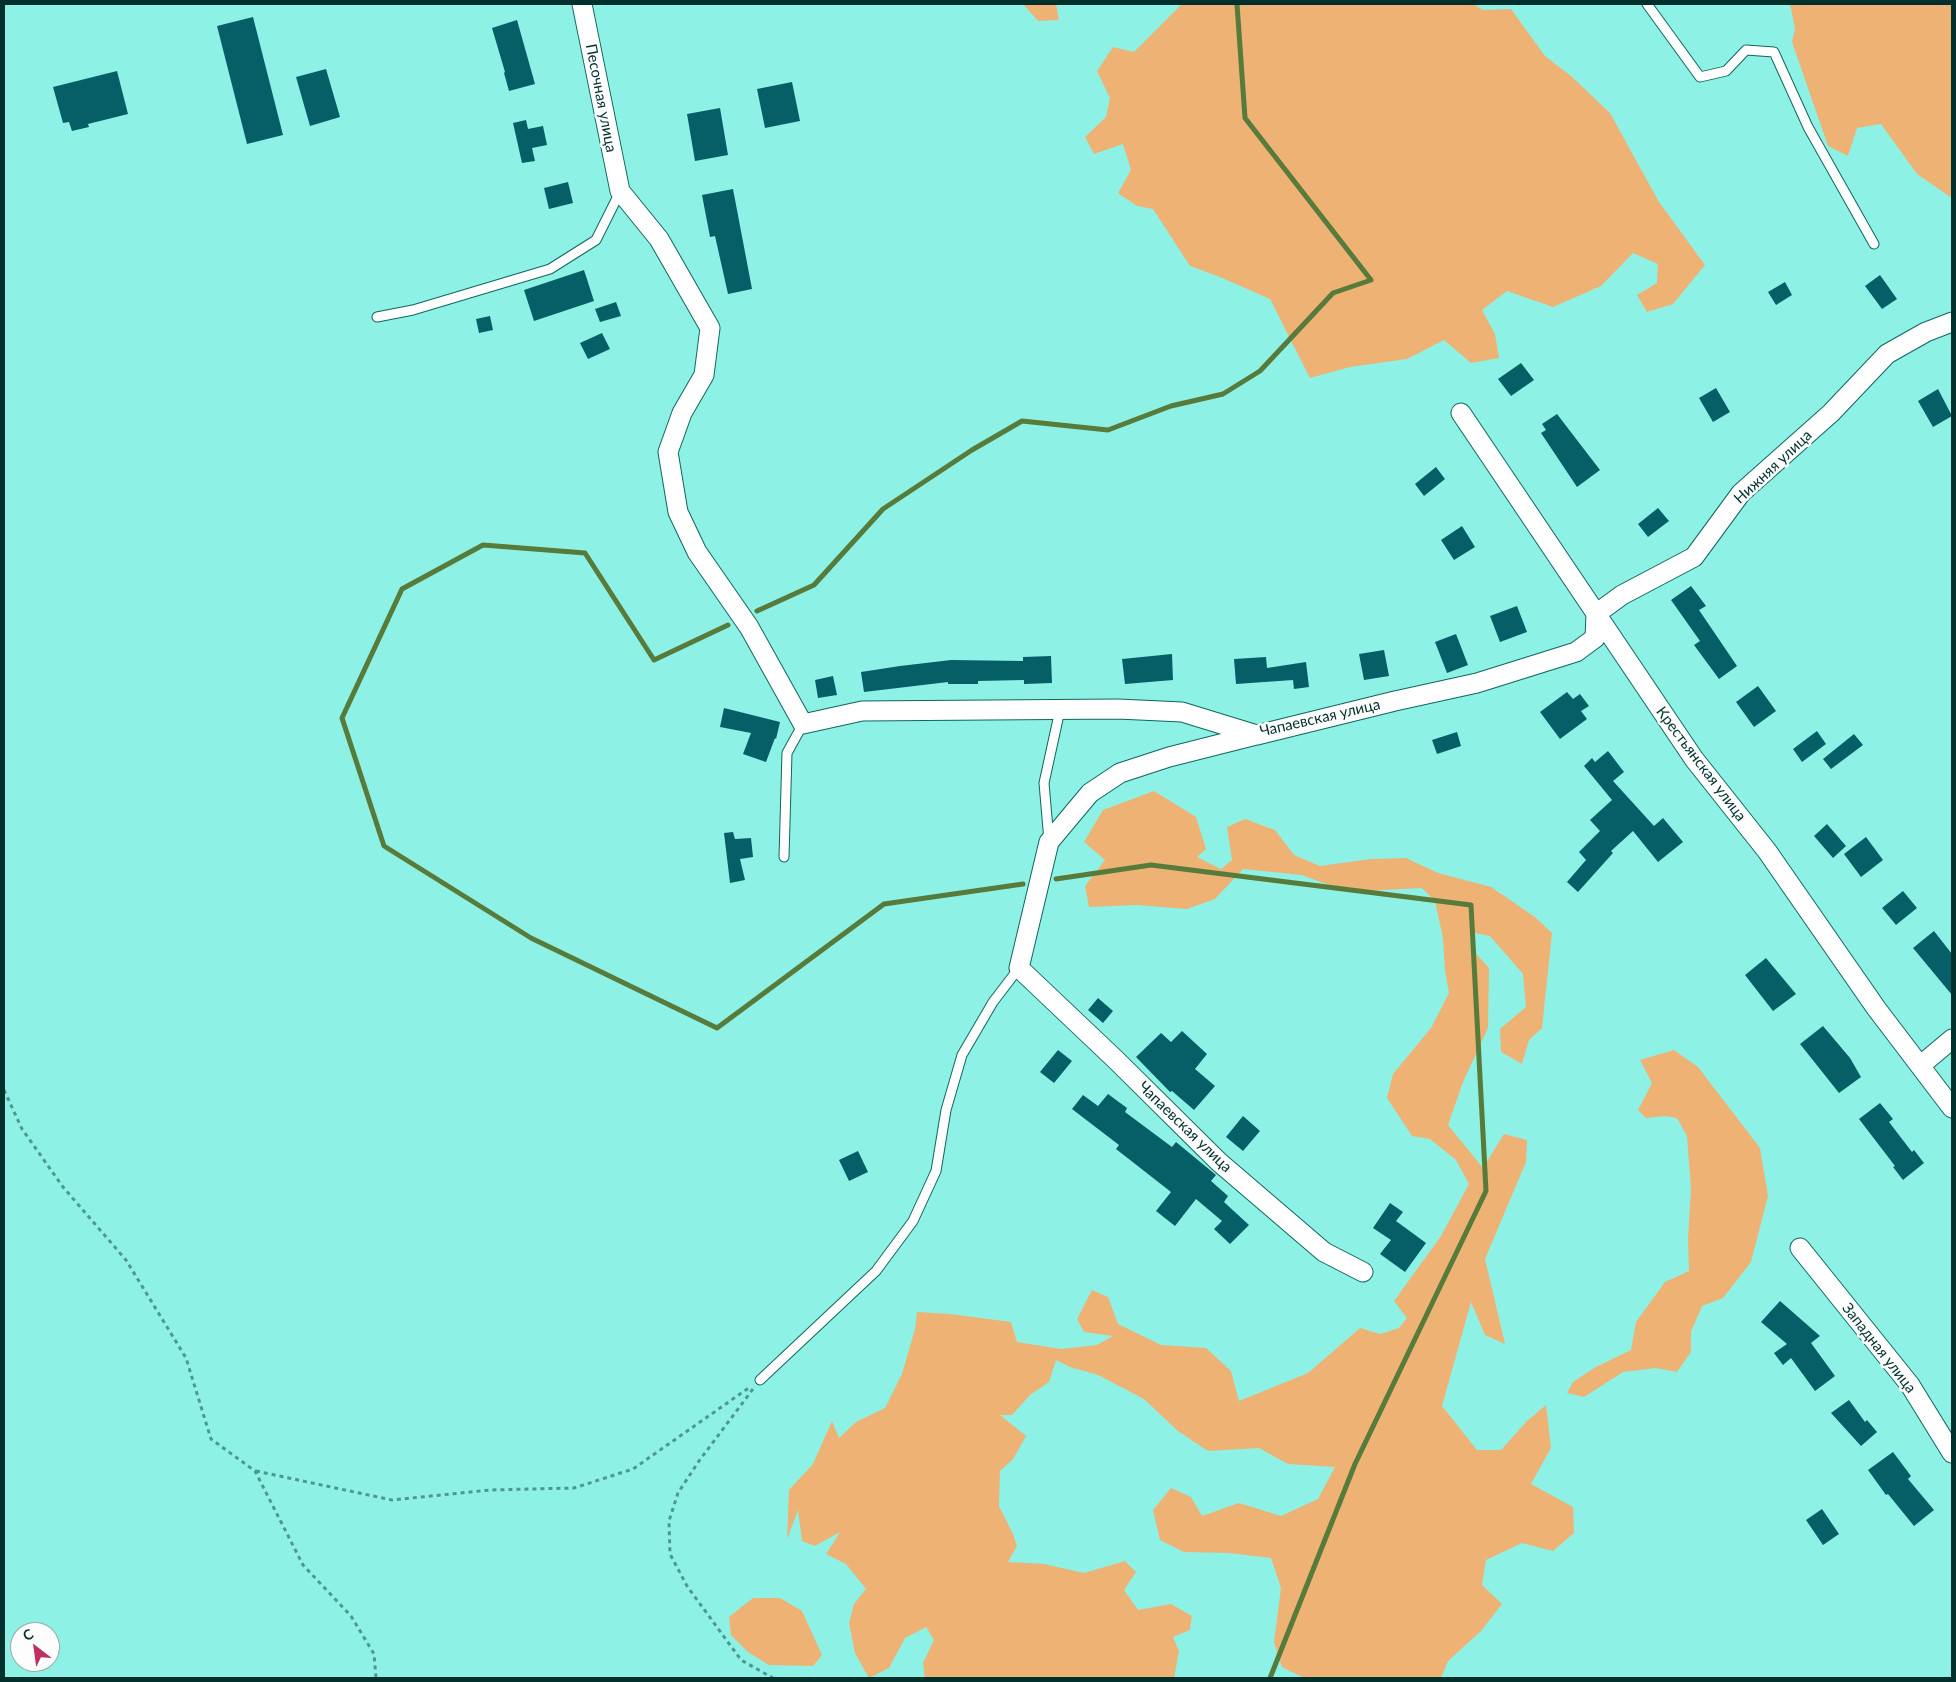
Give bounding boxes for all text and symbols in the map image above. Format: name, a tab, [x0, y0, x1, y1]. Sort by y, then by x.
street label: Песочная улица	[582, 42, 620, 154]
street label: Нижняя улица	[1730, 426, 1816, 508]
street label: Чапаевская улица	[1258, 695, 1382, 741]
street label: Крестьянская улица	[1652, 703, 1750, 825]
street label: Чапаевская улица	[1135, 1078, 1235, 1176]
street label: Западная улица	[1838, 1299, 1920, 1397]
north arrow	[10, 1622, 60, 1672]
text: С	[19, 1625, 36, 1644]

